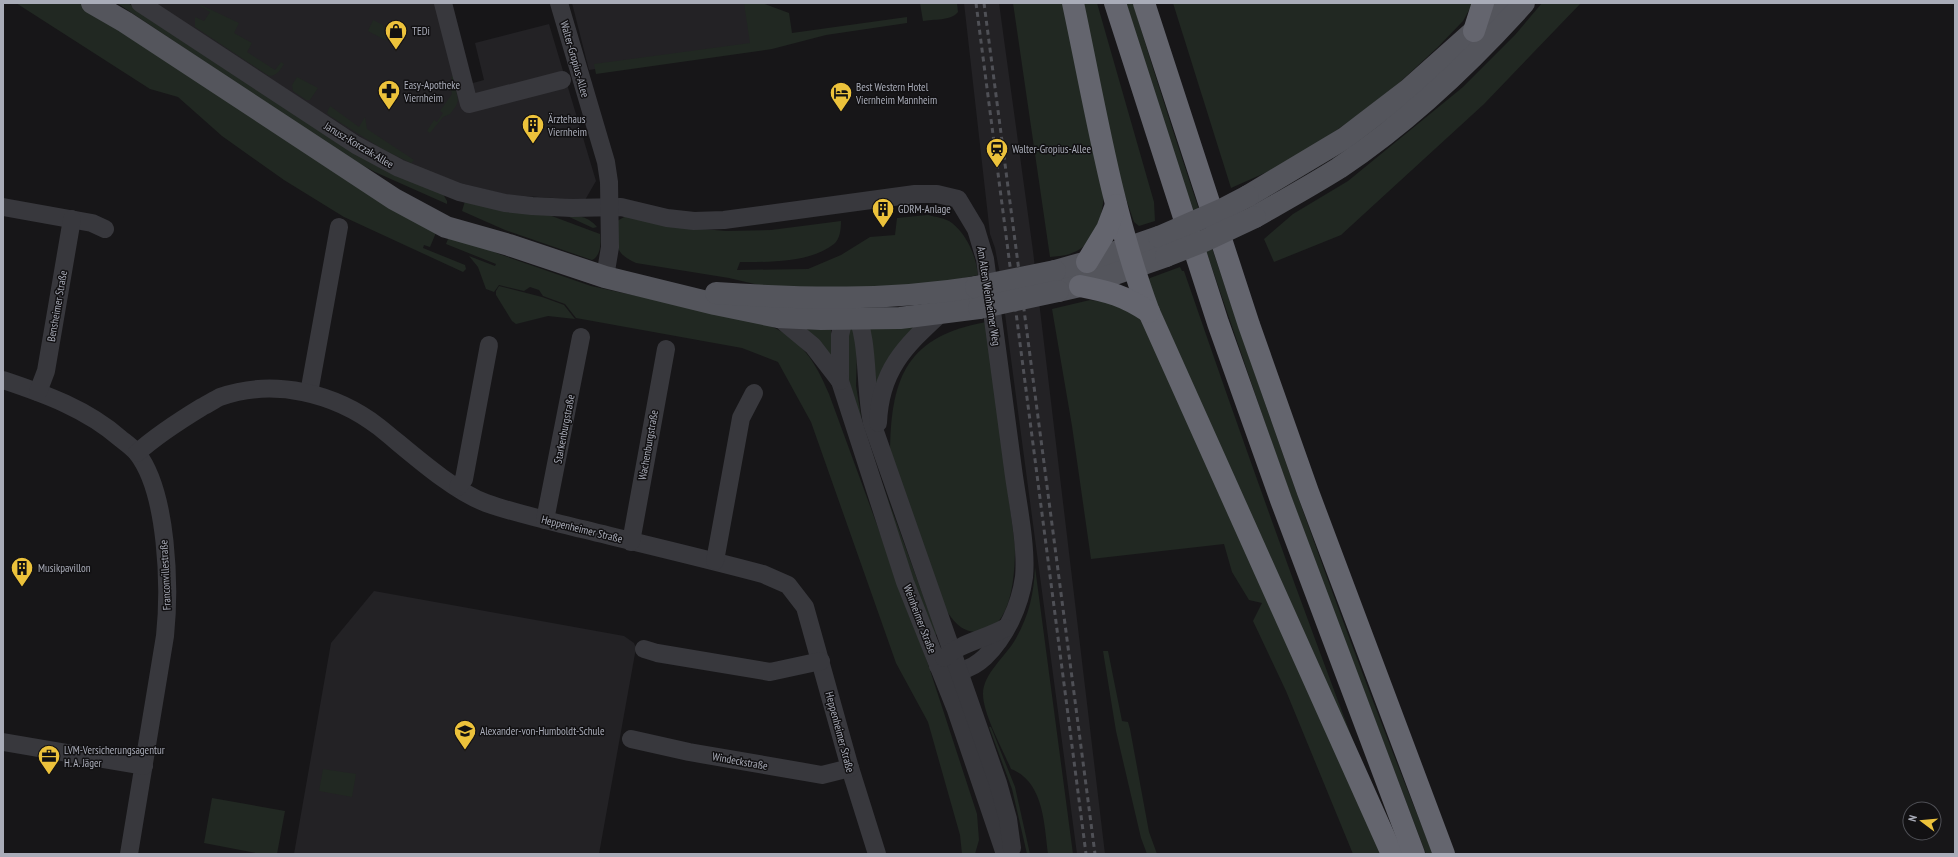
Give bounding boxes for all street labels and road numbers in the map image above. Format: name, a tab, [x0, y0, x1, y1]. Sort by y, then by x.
street label: Walter-Gropius-Allee	[557, 19, 593, 99]
street label: Janusz-Korczak-Allee	[321, 118, 397, 171]
street label: Am Alten Weinheimer Weg	[974, 245, 1004, 347]
street label: Bensheimer Straße	[44, 269, 70, 343]
street label: Starkenburgstraße	[550, 393, 578, 465]
street label: Wachenburgstraße	[635, 408, 661, 481]
street label: Heppenheimer Straße	[540, 512, 625, 546]
street label: Franconvillestraße	[156, 539, 174, 611]
street label: Weinheimer Straße	[900, 583, 940, 656]
street label: Heppenheimer Straße	[822, 690, 858, 774]
street label: Windeckstraße	[711, 749, 769, 773]

